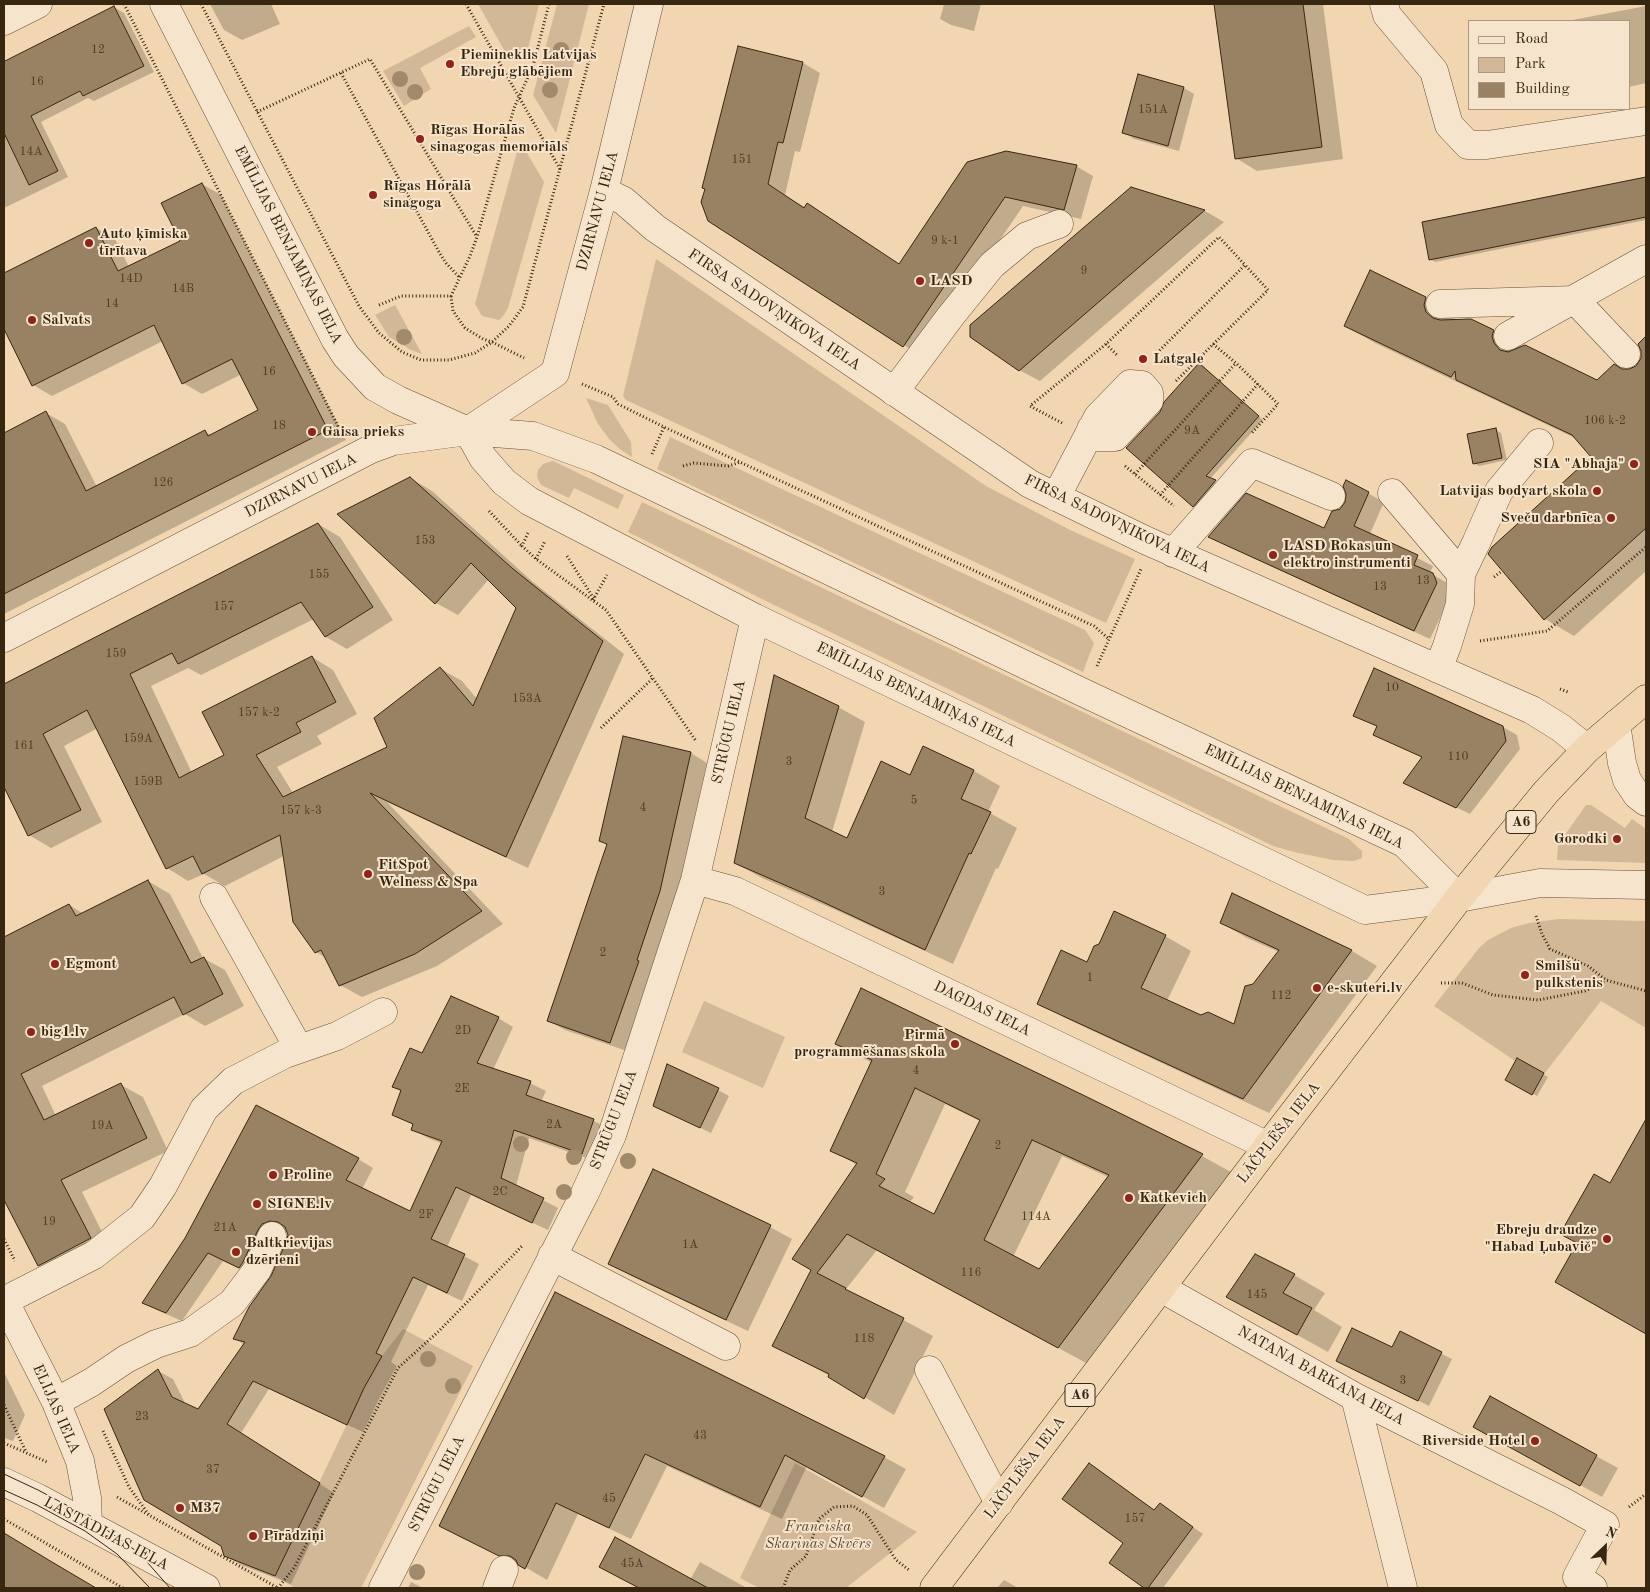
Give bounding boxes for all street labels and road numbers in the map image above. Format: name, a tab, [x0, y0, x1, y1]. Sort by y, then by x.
street label: EMĪLIJAS BENJAMIŅAS IELA	[230, 143, 346, 347]
street label: DZIRNAVU IELA	[573, 149, 623, 273]
street label: FIRSA SADOVŅIKOVA IELA	[684, 245, 864, 375]
street label: DZIRNAVU IELA	[242, 450, 360, 522]
street label: FIRSA SADOVŅIKOVA IELA	[1021, 471, 1213, 577]
street label: EMĪLIJAS BENJAMIŅAS IELA	[813, 639, 1019, 751]
street label: STRŪGU IELA	[708, 678, 750, 786]
street label: EMĪLIJAS BENJAMIŅAS IELA	[1201, 741, 1407, 853]
road number: A6	[1506, 810, 1536, 834]
street label: DAGDAS IELA	[931, 978, 1033, 1040]
street label: STRŪGU IELA	[587, 1067, 641, 1173]
street label: LĀČPLĒŠA IELA	[1234, 1079, 1324, 1187]
street label: NATANA BARKANA IELA	[1234, 1323, 1408, 1429]
street label: ELIJAS IELA	[28, 1361, 84, 1457]
road number: A6	[1065, 1384, 1095, 1406]
street label: LĀČPLĒŠA IELA	[981, 1413, 1069, 1523]
street label: STRŪGU IELA	[405, 1433, 469, 1535]
street label: LASTĀDIJAS IELA	[40, 1493, 172, 1575]

